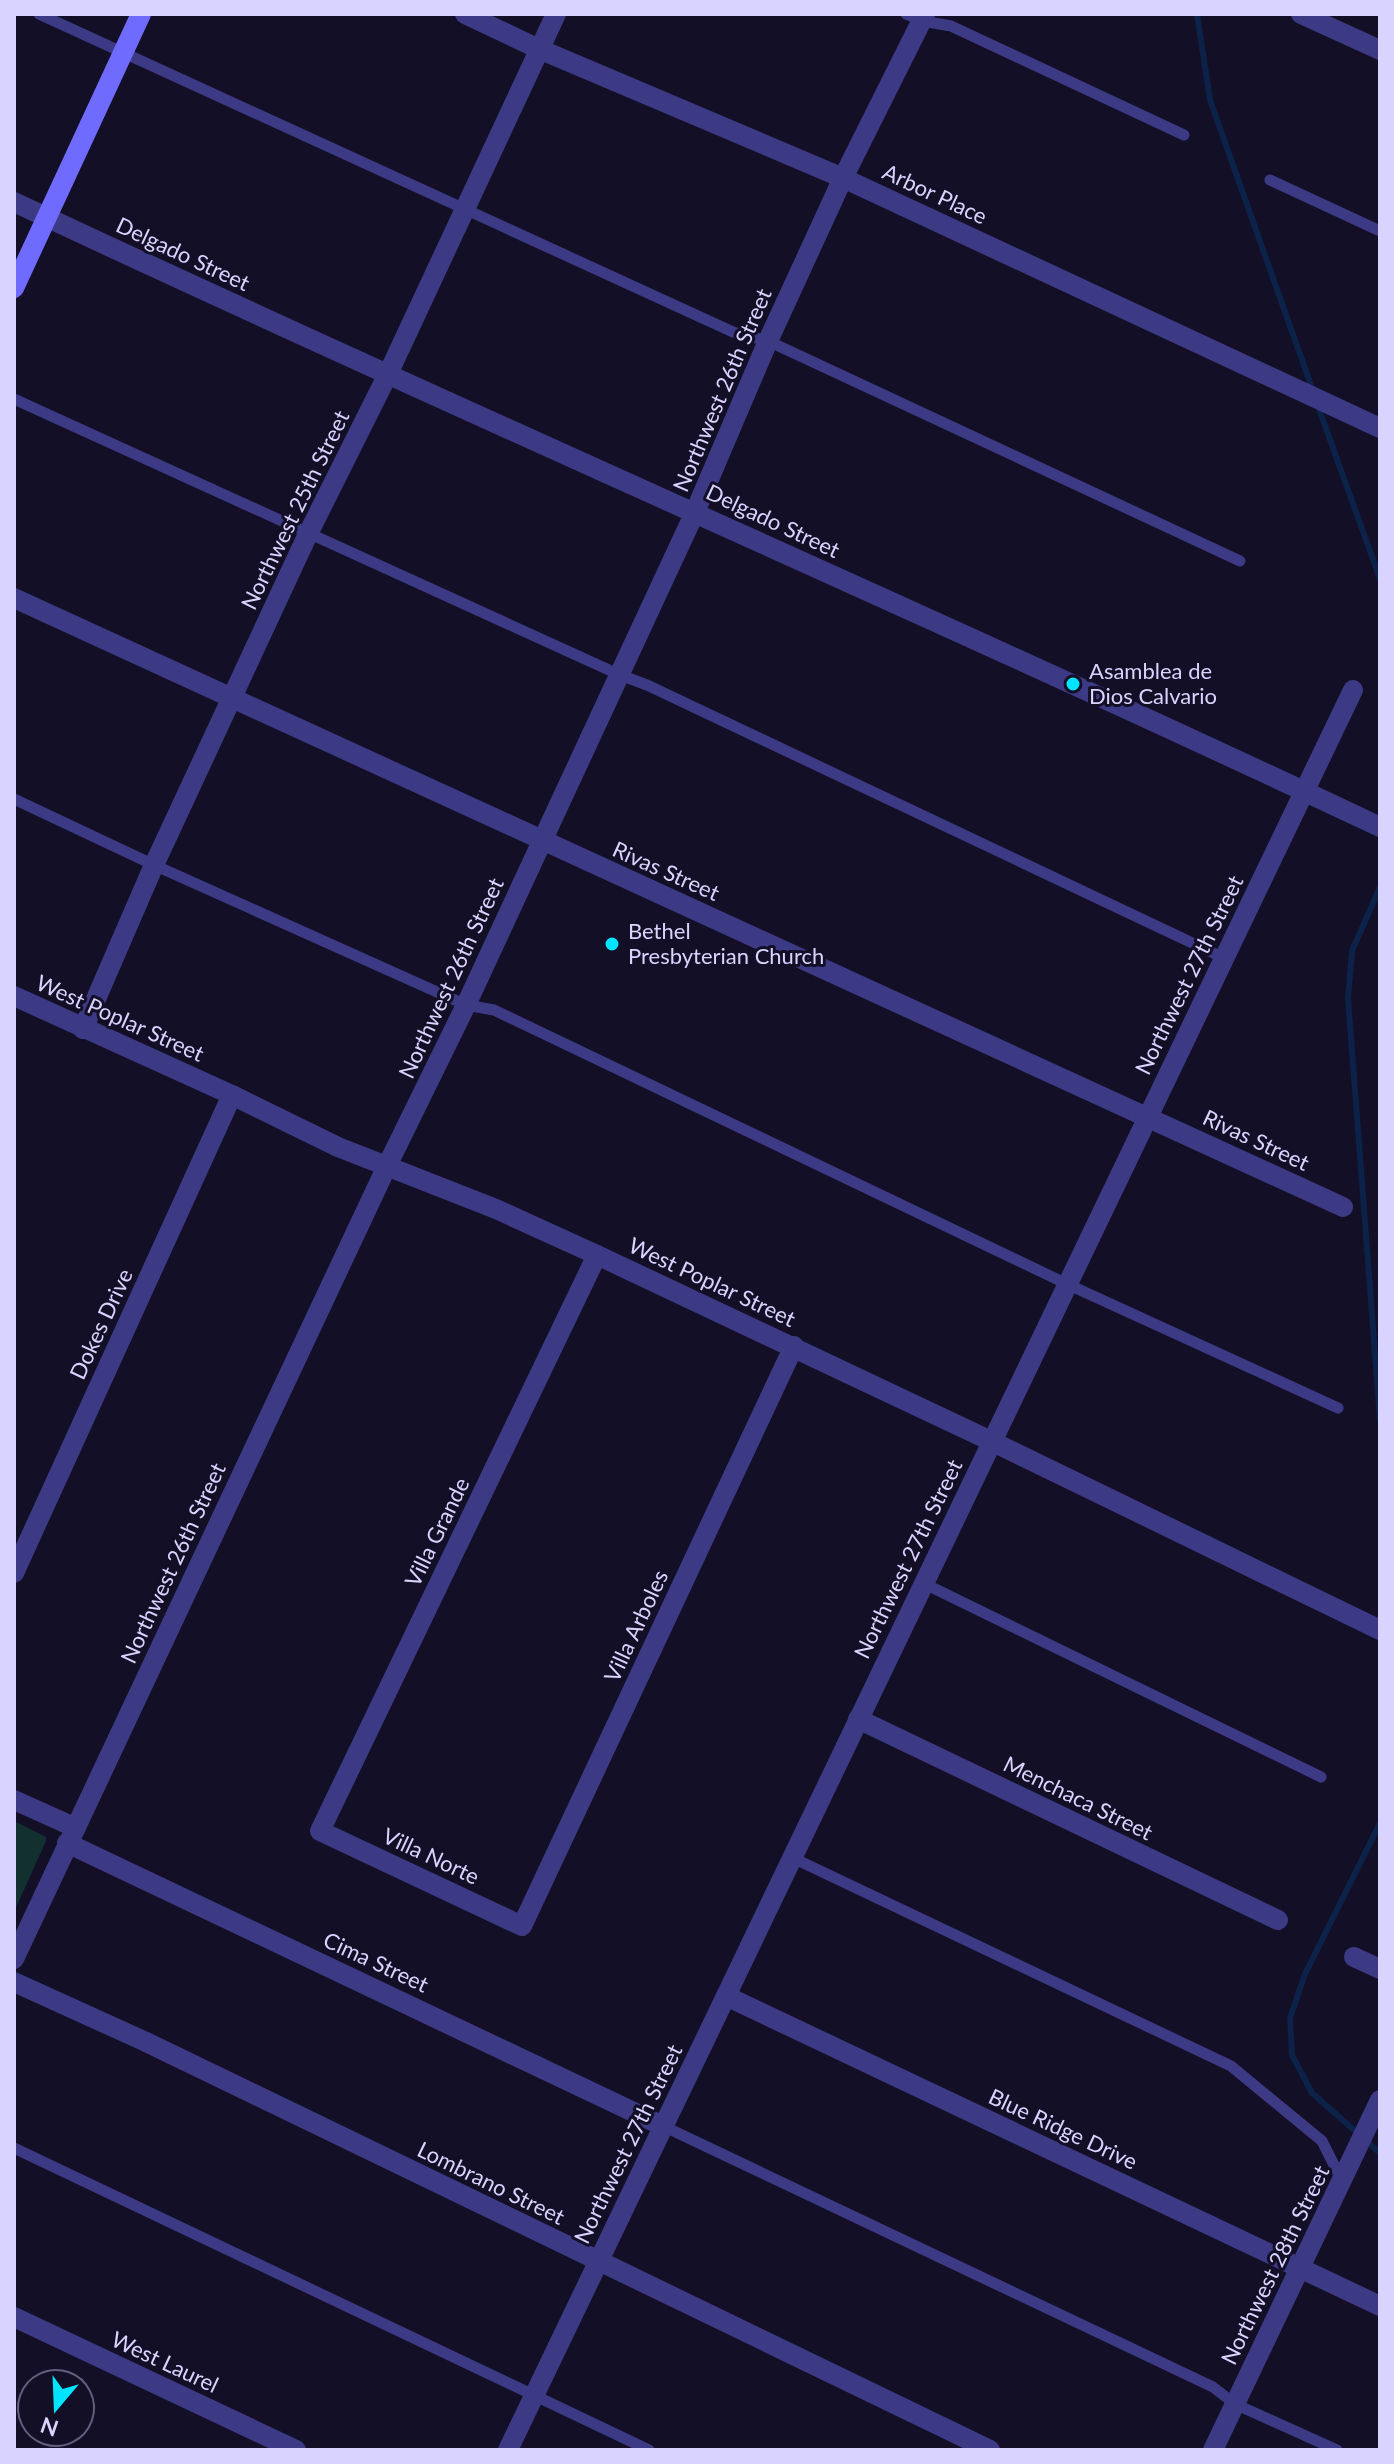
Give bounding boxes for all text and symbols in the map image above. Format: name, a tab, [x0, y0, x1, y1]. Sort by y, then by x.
street label: Arbor Place	[879, 158, 992, 229]
street label: Delgado Street	[112, 211, 254, 296]
street label: Northwest 26th Street	[667, 284, 777, 495]
street label: Northwest 25th Street	[235, 406, 355, 614]
street label: Delgado Street	[702, 478, 844, 563]
place label: Asamblea de Dios Calvario	[1089, 657, 1217, 709]
marker: Asamblea de Dios Calvario	[1064, 675, 1082, 693]
street label: Rivas Street	[609, 835, 724, 906]
street label: Northwest 27th Street	[1129, 871, 1249, 1079]
street label: Northwest 26th Street	[392, 873, 509, 1082]
place label: Bethel Presbyterian Church	[628, 917, 824, 969]
marker: Bethel Presbyterian Church	[603, 935, 621, 953]
street label: West Poplar Street	[32, 968, 208, 1067]
street label: Rivas Street	[1199, 1103, 1314, 1176]
street label: West Poplar Street	[625, 1231, 800, 1332]
street label: Dokes Drive	[63, 1264, 138, 1383]
street label: Northwest 27th Street	[848, 1455, 968, 1663]
street label: Northwest 26th Street	[114, 1458, 231, 1667]
street label: Villa Grande	[399, 1473, 475, 1591]
street label: Villa Arboles	[598, 1566, 673, 1686]
street label: Menchaca Street	[999, 1750, 1157, 1845]
street label: Villa Norte	[379, 1821, 484, 1890]
street label: Cima Street	[319, 1926, 433, 1998]
street label: Northwest 27th Street	[568, 2040, 688, 2248]
street label: Blue Ridge Drive	[985, 2082, 1142, 2175]
street label: Lombrano Street	[413, 2135, 569, 2230]
street label: Northwest 28th Street	[1215, 2161, 1335, 2369]
street label: West Laurel	[107, 2325, 223, 2398]
north arrow	[16, 2368, 96, 2448]
text: N	[37, 2412, 62, 2443]

